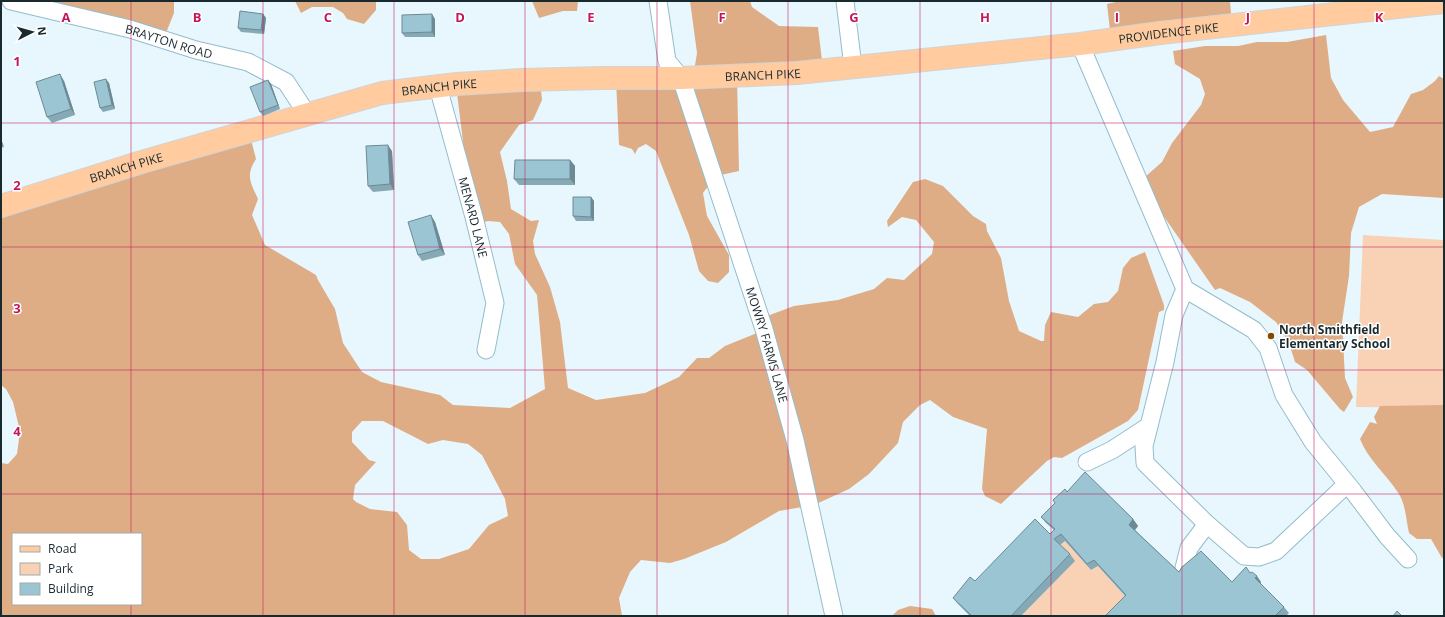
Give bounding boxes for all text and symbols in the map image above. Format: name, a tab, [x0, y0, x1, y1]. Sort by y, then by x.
text: A	[62, 8, 71, 26]
text: B	[193, 8, 202, 26]
text: C	[324, 8, 332, 26]
text: D	[455, 8, 465, 26]
text: E	[587, 8, 595, 26]
text: F	[718, 8, 726, 26]
text: G	[849, 8, 859, 26]
text: H	[980, 8, 990, 26]
text: I	[1115, 8, 1119, 26]
text: J	[1245, 8, 1250, 26]
text: K	[1375, 8, 1384, 26]
north arrow	[12, 12, 52, 52]
street label: PROVIDENCE PIKE	[1117, 18, 1220, 47]
street label: BRAYTON ROAD	[124, 20, 214, 62]
text: N	[35, 26, 50, 36]
text: 1	[13, 52, 21, 70]
street label: BRANCH PIKE	[724, 64, 802, 85]
street label: BRANCH PIKE	[400, 74, 478, 99]
street label: BRANCH PIKE	[87, 148, 165, 186]
street label: MENARD LANE	[455, 175, 492, 259]
text: 2	[13, 176, 21, 194]
street label: MOWRY FARMS LANE	[742, 285, 793, 404]
text: 3	[13, 299, 21, 317]
place label: North Smithfield Elementary School	[1279, 321, 1390, 352]
marker: North Smithfield Elementary School	[1266, 331, 1276, 341]
text: 4	[13, 422, 21, 440]
legend	[12, 533, 142, 605]
text: Road	[48, 540, 77, 557]
text: Park	[48, 560, 74, 577]
text: Building	[48, 580, 94, 597]

